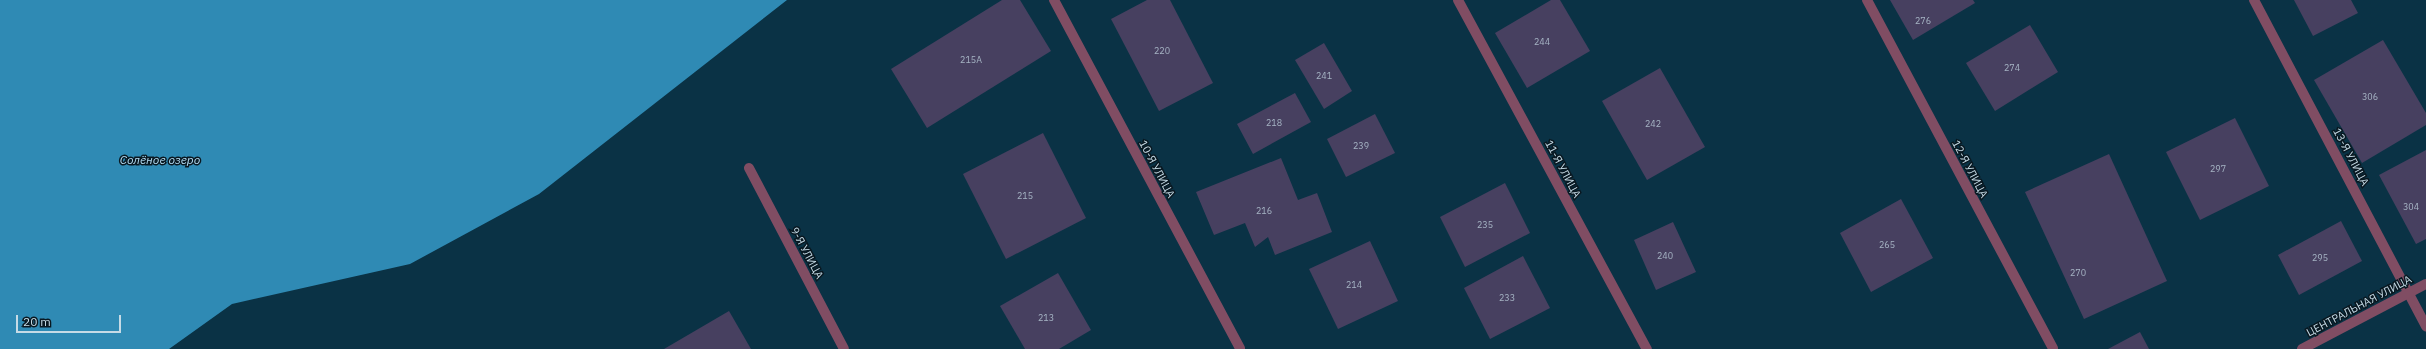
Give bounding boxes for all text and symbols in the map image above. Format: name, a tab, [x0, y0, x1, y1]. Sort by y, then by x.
house number: 276	[1915, 16, 1931, 26]
house number: 244	[1534, 37, 1550, 47]
house number: 220	[1154, 46, 1170, 56]
house number: 215А	[960, 55, 982, 65]
house number: 274	[2004, 63, 2020, 73]
house number: 241	[1316, 71, 1332, 81]
house number: 306	[2362, 92, 2378, 102]
house number: 218	[1266, 118, 1282, 128]
house number: 242	[1645, 119, 1661, 129]
street label: 13-Я УЛИЦА	[2330, 126, 2372, 188]
street label: 10-Я УЛИЦА	[1136, 138, 1178, 200]
street label: 11-Я УЛИЦА	[1542, 138, 1584, 200]
street label: 12-Я УЛИЦА	[1949, 138, 1991, 200]
house number: 239	[1353, 141, 1369, 151]
water label: Солёное озеро	[120, 153, 200, 167]
house number: 297	[2210, 164, 2226, 174]
house number: 215	[1017, 191, 1033, 201]
house number: 304	[2403, 202, 2419, 212]
house number: 216	[1256, 206, 1272, 216]
house number: 235	[1477, 220, 1493, 230]
street label: 9-Я УЛИЦА	[788, 225, 826, 281]
house number: 265	[1879, 240, 1895, 250]
house number: 240	[1657, 251, 1673, 261]
house number: 295	[2312, 253, 2328, 263]
house number: 270	[2070, 268, 2086, 278]
street label: ЦЕНТРАЛЬНАЯ УЛИЦА	[2304, 273, 2414, 339]
house number: 214	[1346, 280, 1362, 290]
house number: 233	[1499, 293, 1515, 303]
scale bar	[18, 307, 123, 333]
house number: 213	[1038, 313, 1054, 323]
text: 20 m	[23, 314, 51, 329]

